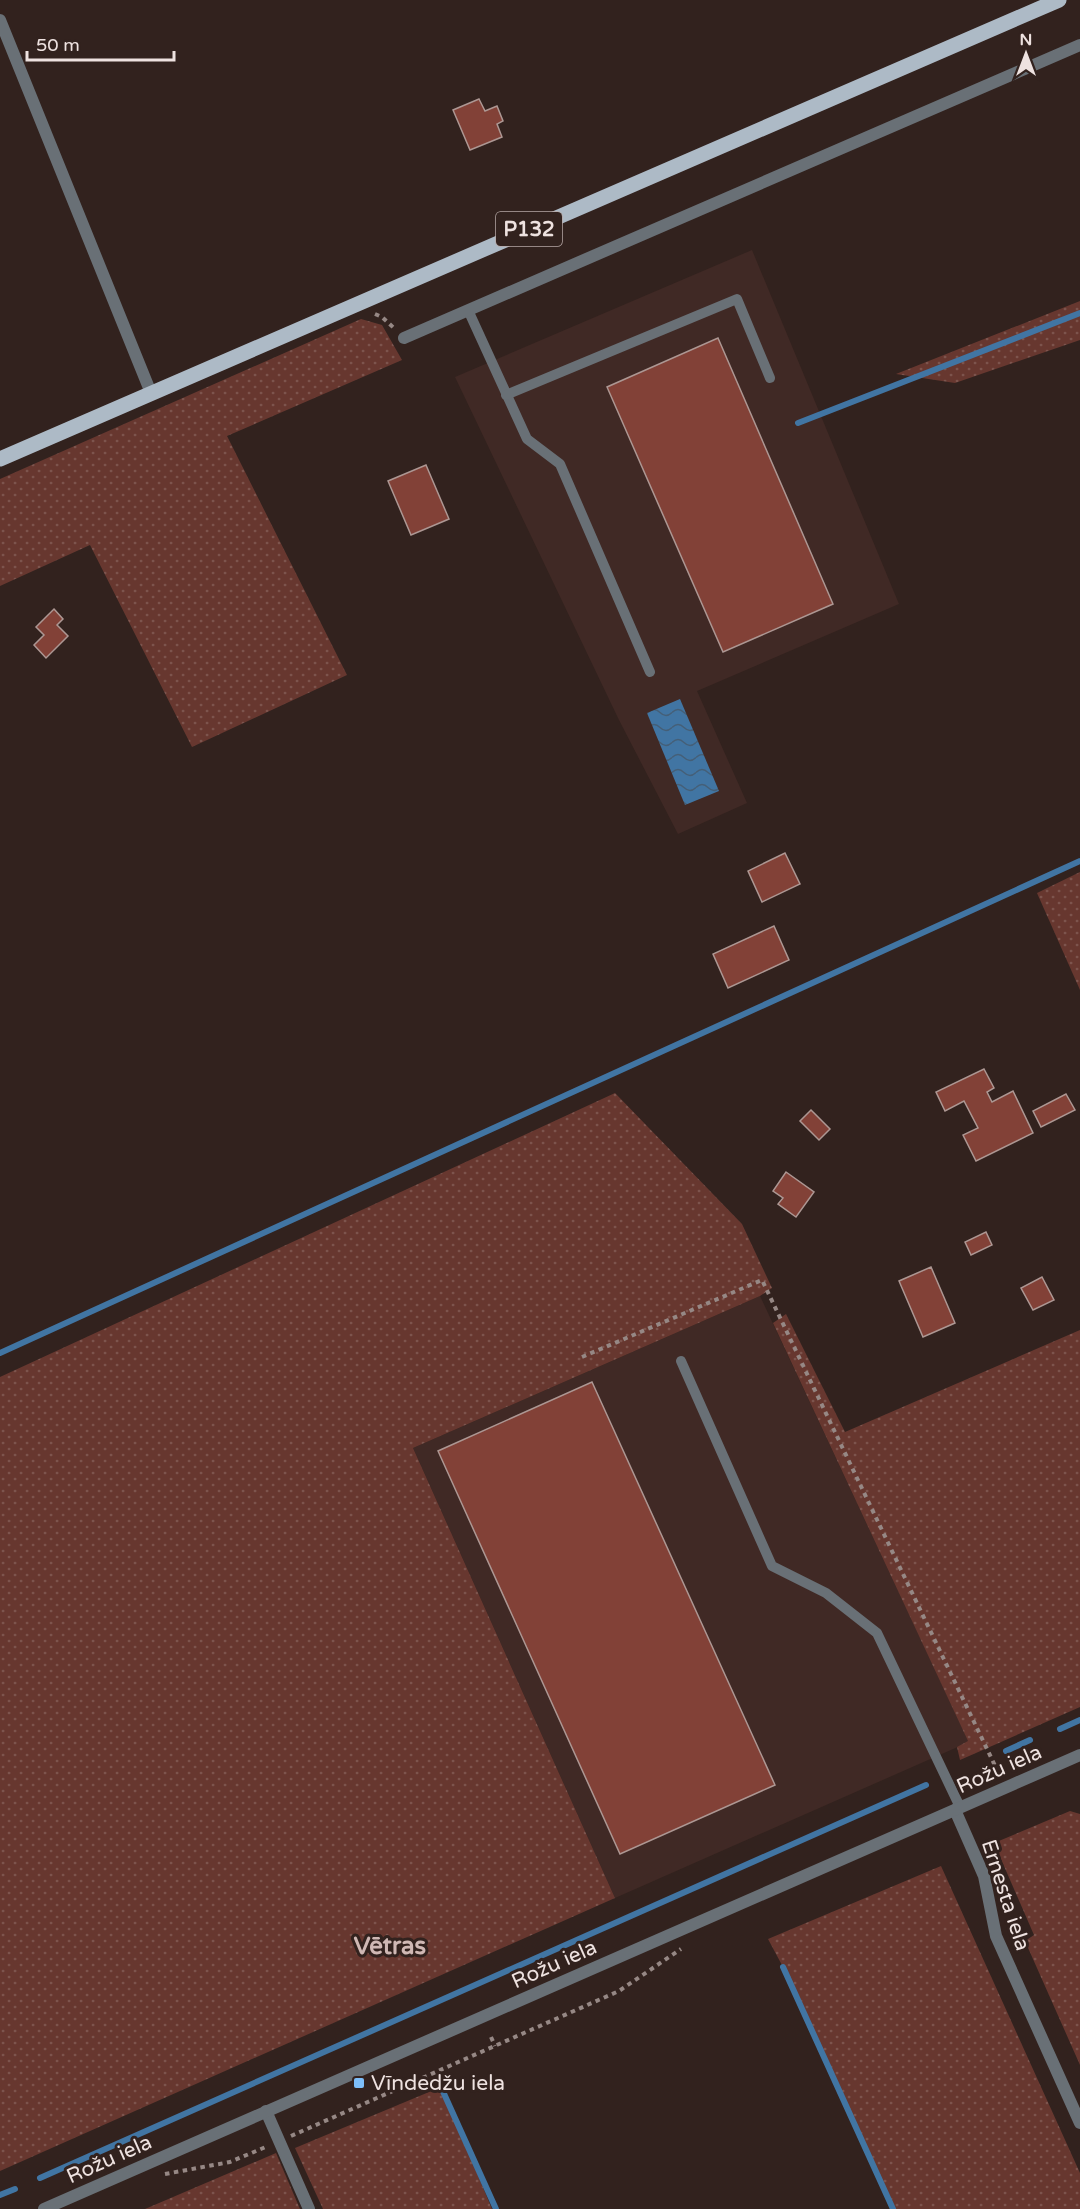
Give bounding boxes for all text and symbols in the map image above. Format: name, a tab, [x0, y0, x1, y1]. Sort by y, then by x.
scale bar	[27, 24, 174, 62]
north arrow	[996, 24, 1056, 84]
text: N	[1020, 30, 1032, 50]
text: 50 m	[36, 34, 80, 56]
road number: P132	[496, 212, 562, 246]
street label: Rožu iela	[953, 1740, 1046, 1799]
street label: Ernesta iela	[976, 1836, 1035, 1954]
district label: Vētras	[354, 1932, 426, 1961]
street label: Rožu iela	[508, 1935, 601, 1994]
place label: Vīndedžu iela	[371, 2071, 505, 2096]
marker: Vīndedžu iela	[352, 2076, 366, 2090]
street label: Rožu iela	[63, 2130, 156, 2189]

